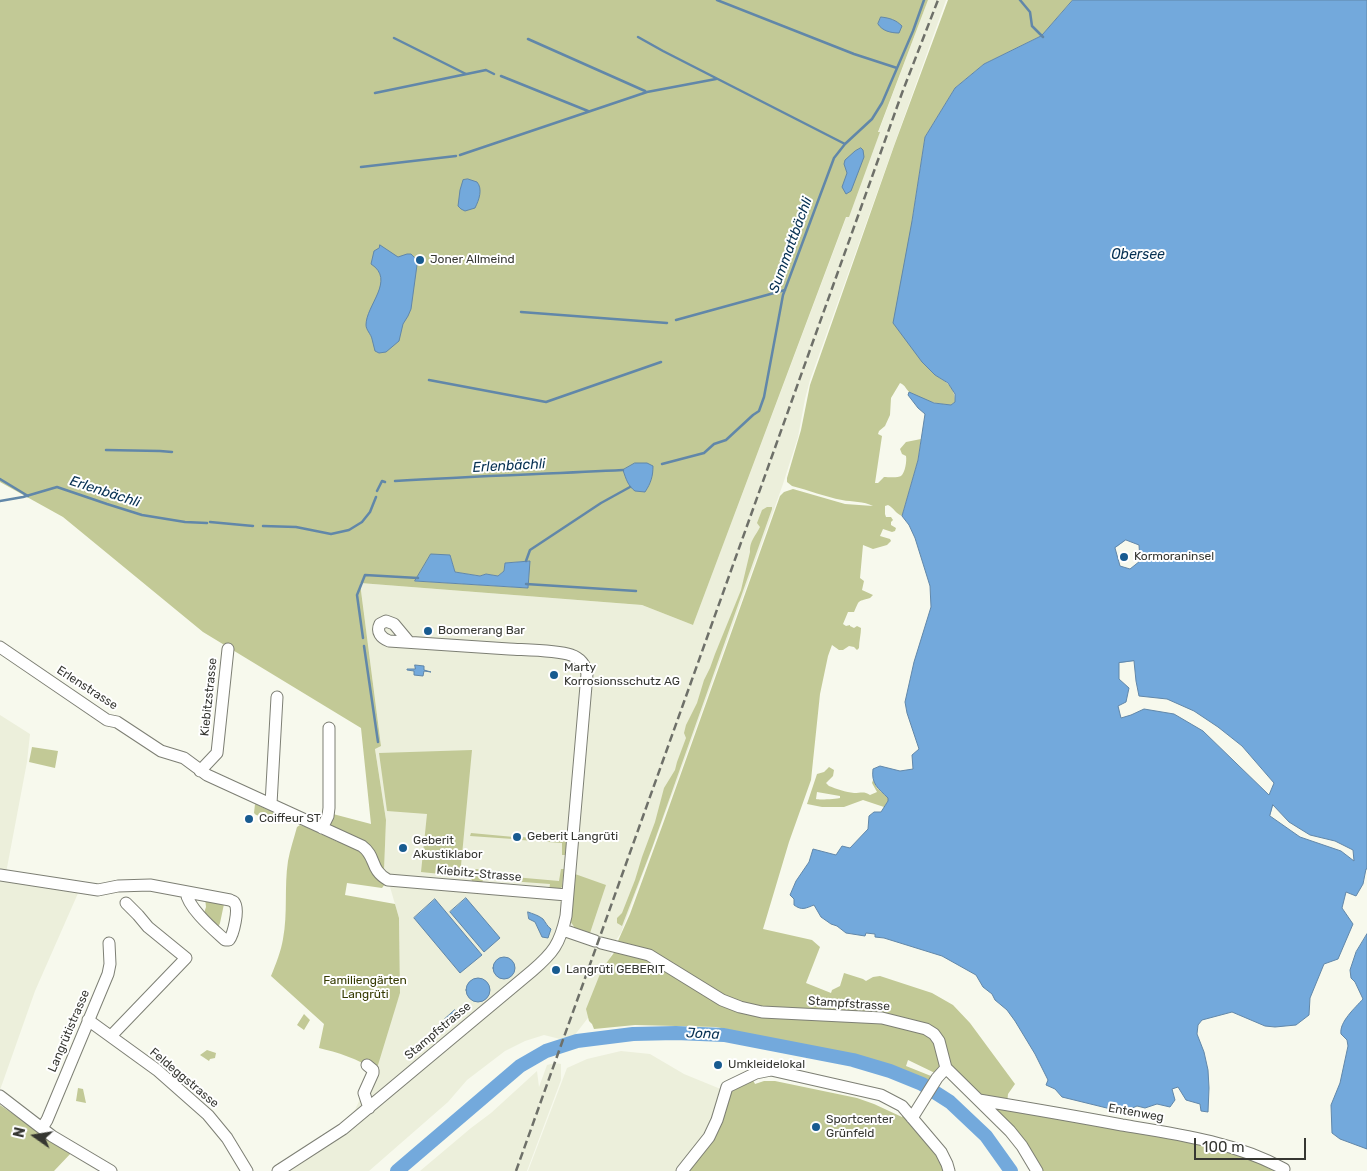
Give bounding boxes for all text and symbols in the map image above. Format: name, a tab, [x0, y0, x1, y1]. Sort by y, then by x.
water label: Summattbächli	[766, 195, 816, 295]
water label: Obersee	[1111, 247, 1165, 263]
place label: Joner Allmeind	[430, 253, 515, 267]
marker: Joner Allmeind	[414, 254, 426, 266]
water label: Erlenbächli	[472, 456, 546, 476]
water label: Erlenbächli	[68, 473, 142, 511]
place label: Kormoraninsel	[1134, 550, 1214, 564]
marker: Kormoraninsel	[1118, 551, 1130, 563]
place label: Boomerang Bar	[438, 624, 525, 638]
marker: Boomerang Bar	[422, 625, 434, 637]
street label: Kiebitzstrasse	[198, 657, 220, 737]
place label: Marty Korrosionsschutz AG	[564, 661, 680, 689]
street label: Erlenstrasse	[54, 663, 120, 713]
marker: Marty Korrosionsschutz AG	[548, 669, 560, 681]
place label: Coiffeur ST	[259, 812, 321, 826]
marker: Coiffeur ST	[243, 813, 255, 825]
place label: Geberit Langrüti	[527, 830, 618, 844]
marker: Geberit Langrüti	[511, 831, 523, 843]
place label: Geberit Akustiklabor	[413, 834, 482, 862]
marker: Geberit Akustiklabor	[397, 842, 409, 854]
street label: Kiebitz-Strasse	[436, 863, 522, 885]
place label: Langrüti GEBERIT	[566, 963, 665, 977]
marker: Langrüti GEBERIT	[550, 964, 562, 976]
park label: Familiengärten Langrüti	[323, 974, 407, 1002]
street label: Langrütistrasse	[45, 988, 93, 1074]
street label: Stampfstrasse	[808, 994, 890, 1014]
street label: Stampfstrasse	[402, 999, 474, 1063]
water label: Jona	[686, 1025, 720, 1043]
street label: Feldeggstrasse	[147, 1045, 221, 1111]
place label: Umkleidelokal	[728, 1058, 805, 1072]
marker: Umkleidelokal	[712, 1059, 724, 1071]
street label: Entenweg	[1107, 1101, 1165, 1125]
north arrow	[10, 1111, 60, 1161]
place label: Sportcenter Grünfeld	[826, 1113, 893, 1141]
marker: Sportcenter Grünfeld	[810, 1121, 822, 1133]
text: N	[10, 1126, 29, 1139]
scale bar	[1197, 1128, 1310, 1160]
text: 100 m	[1202, 1138, 1244, 1156]

